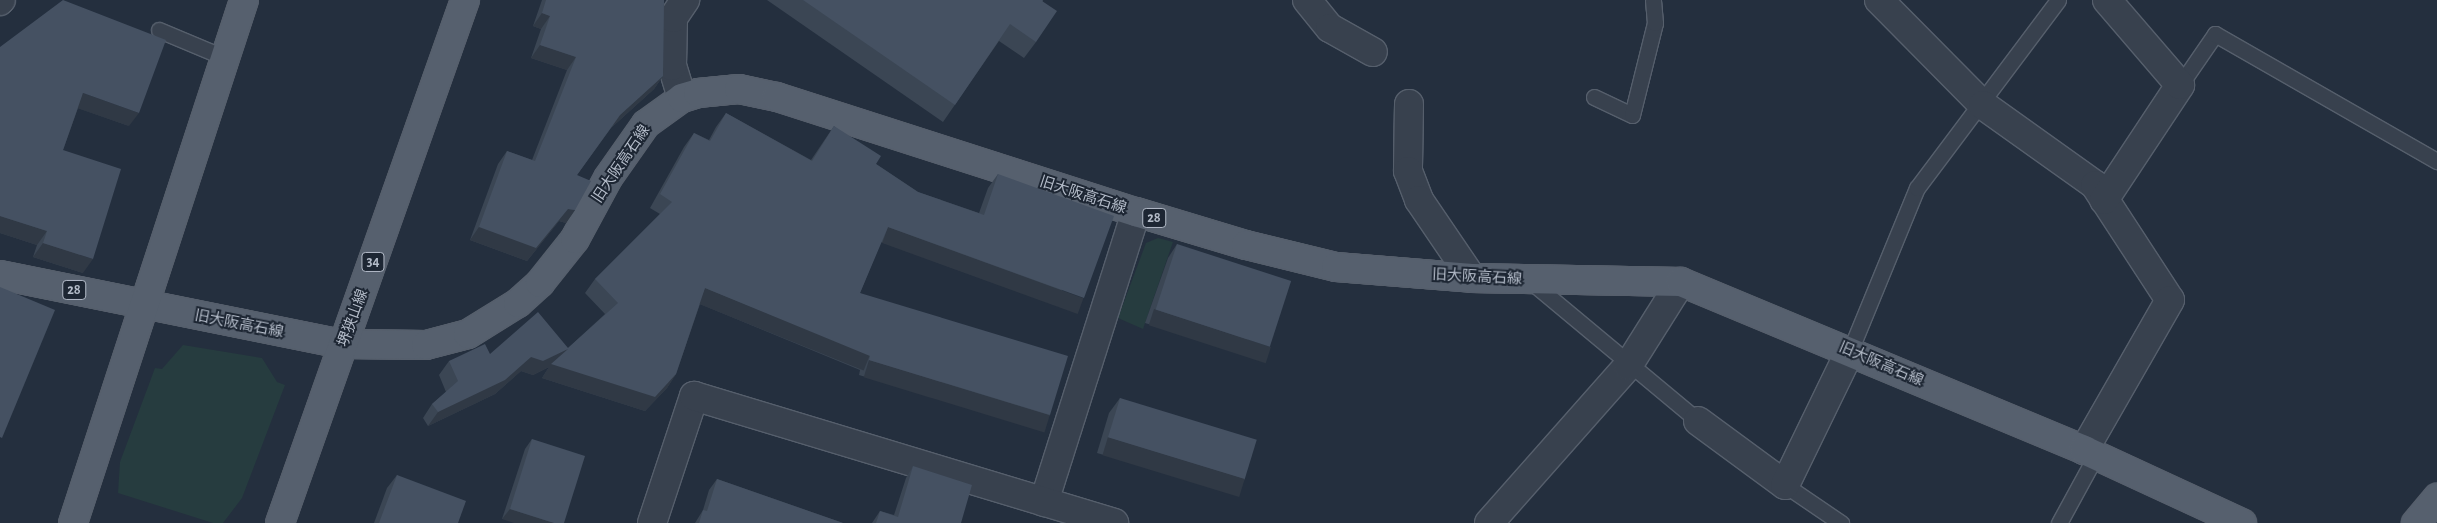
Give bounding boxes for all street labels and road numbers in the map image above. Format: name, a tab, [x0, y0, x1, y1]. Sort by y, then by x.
street label: 旧大阪高石線	[588, 122, 654, 206]
street label: 旧大阪高石線	[1037, 173, 1129, 217]
road number: 28	[1142, 207, 1166, 230]
road number: 34	[360, 250, 386, 274]
street label: 旧大阪高石線	[1432, 266, 1522, 288]
road number: 28	[62, 278, 86, 302]
street label: 堺狭山線	[334, 287, 372, 349]
street label: 旧大阪高石線	[193, 307, 285, 341]
street label: 旧大阪高石線	[1836, 338, 1926, 390]

